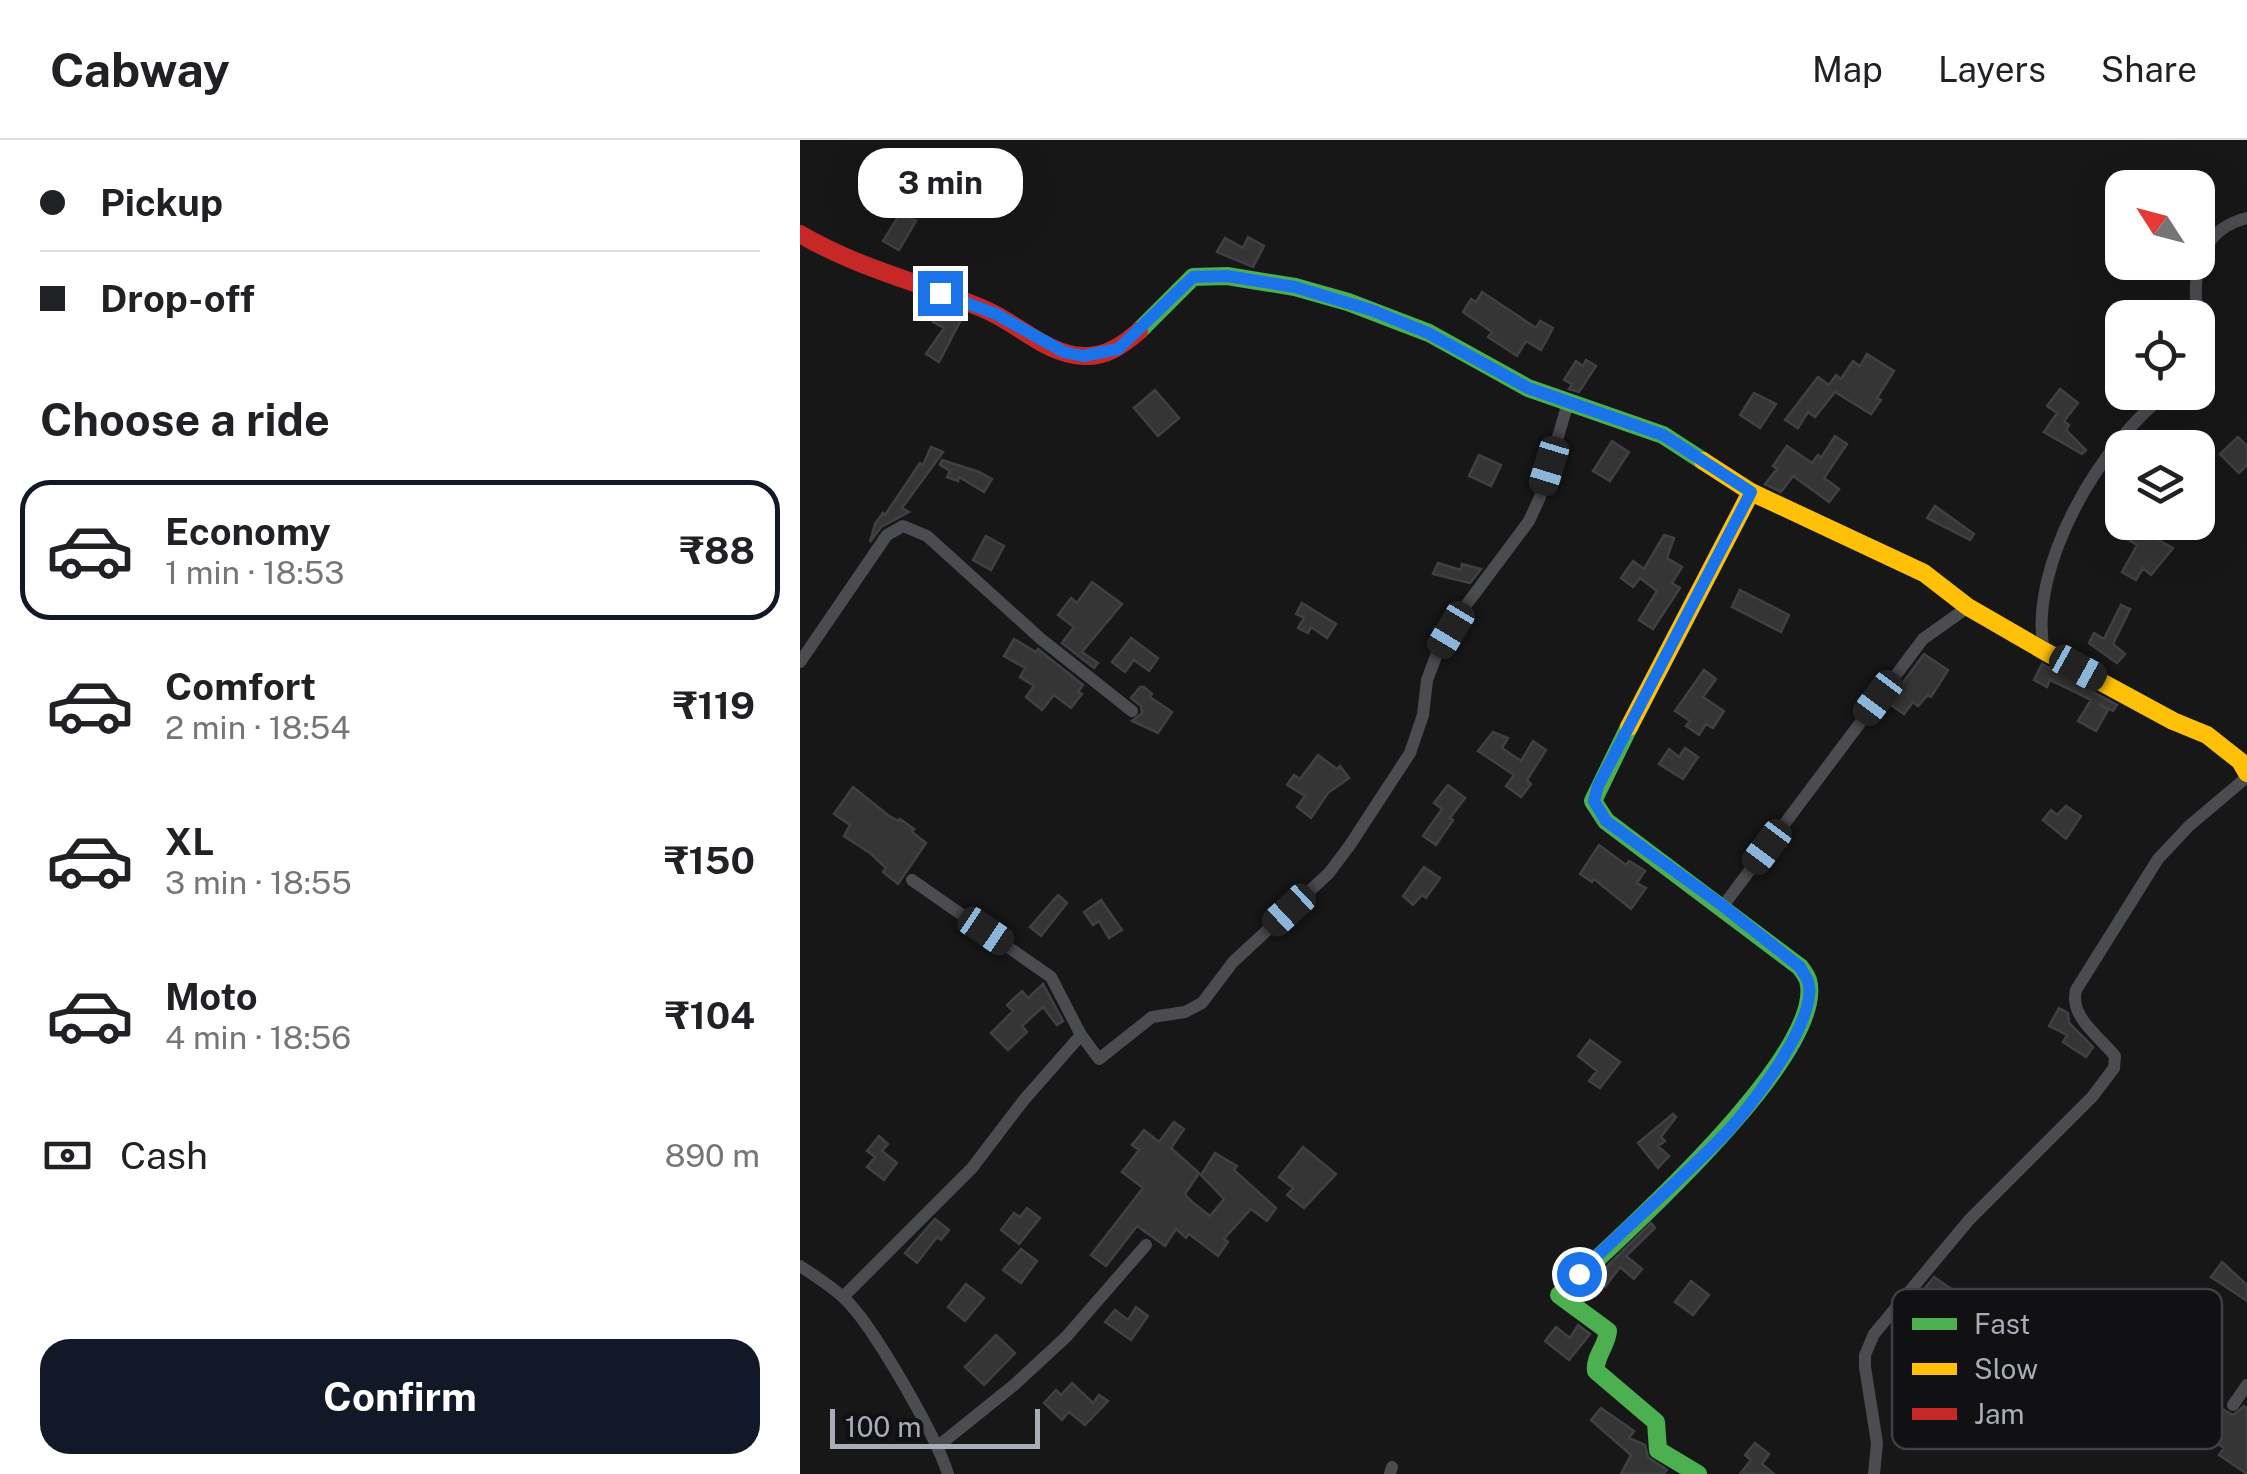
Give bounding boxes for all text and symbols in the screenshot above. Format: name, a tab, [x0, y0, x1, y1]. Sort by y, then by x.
text: Cabway	[50, 41, 230, 98]
text: Map	[1812, 49, 1883, 90]
text: Layers	[1938, 49, 2046, 90]
text: Share	[2101, 49, 2197, 90]
callout: 3 min	[858, 148, 1022, 218]
text: 3 min	[898, 164, 983, 201]
north arrow	[2105, 170, 2215, 280]
map controls	[2105, 170, 2215, 540]
text: Pickup	[100, 180, 223, 225]
route end	[918, 271, 963, 316]
text: Drop-off	[100, 276, 255, 321]
button: locate	[2105, 300, 2215, 410]
text: Choose a ride	[40, 393, 330, 446]
button: layers	[2105, 430, 2215, 540]
car	[1526, 433, 1572, 499]
icon: car	[45, 505, 135, 595]
text: Economy	[165, 509, 331, 554]
text: ₹88	[680, 528, 755, 573]
text: 1 min · 18:53	[165, 554, 344, 591]
car	[1423, 597, 1479, 663]
car	[2044, 640, 2112, 696]
icon: car	[45, 660, 135, 750]
text: Comfort	[165, 664, 316, 709]
car	[1848, 665, 1908, 731]
text: ₹119	[673, 683, 755, 728]
text: 2 min · 18:54	[165, 709, 350, 746]
car	[1737, 814, 1797, 880]
icon: car	[45, 815, 135, 905]
text: XL	[165, 819, 214, 864]
text: ₹150	[664, 838, 755, 883]
text: 3 min · 18:55	[165, 864, 352, 901]
car	[1257, 879, 1321, 941]
car	[953, 902, 1019, 960]
icon: car	[45, 970, 135, 1060]
text: Moto	[165, 974, 258, 1019]
text: ₹104	[665, 993, 755, 1038]
text: 4 min · 18:56	[165, 1019, 351, 1056]
icon: cash	[40, 1128, 95, 1183]
text: Cash	[120, 1133, 208, 1178]
text: 890 m	[665, 1137, 760, 1174]
route start	[1557, 1252, 1602, 1297]
legend	[1892, 1289, 2222, 1449]
text: Fast	[1974, 1307, 2030, 1340]
button: Confirm	[40, 1339, 760, 1454]
text: Slow	[1974, 1352, 2038, 1385]
text: Jam	[1974, 1397, 2025, 1430]
scale bar	[830, 1404, 1040, 1448]
text: 100 m	[845, 1410, 922, 1443]

